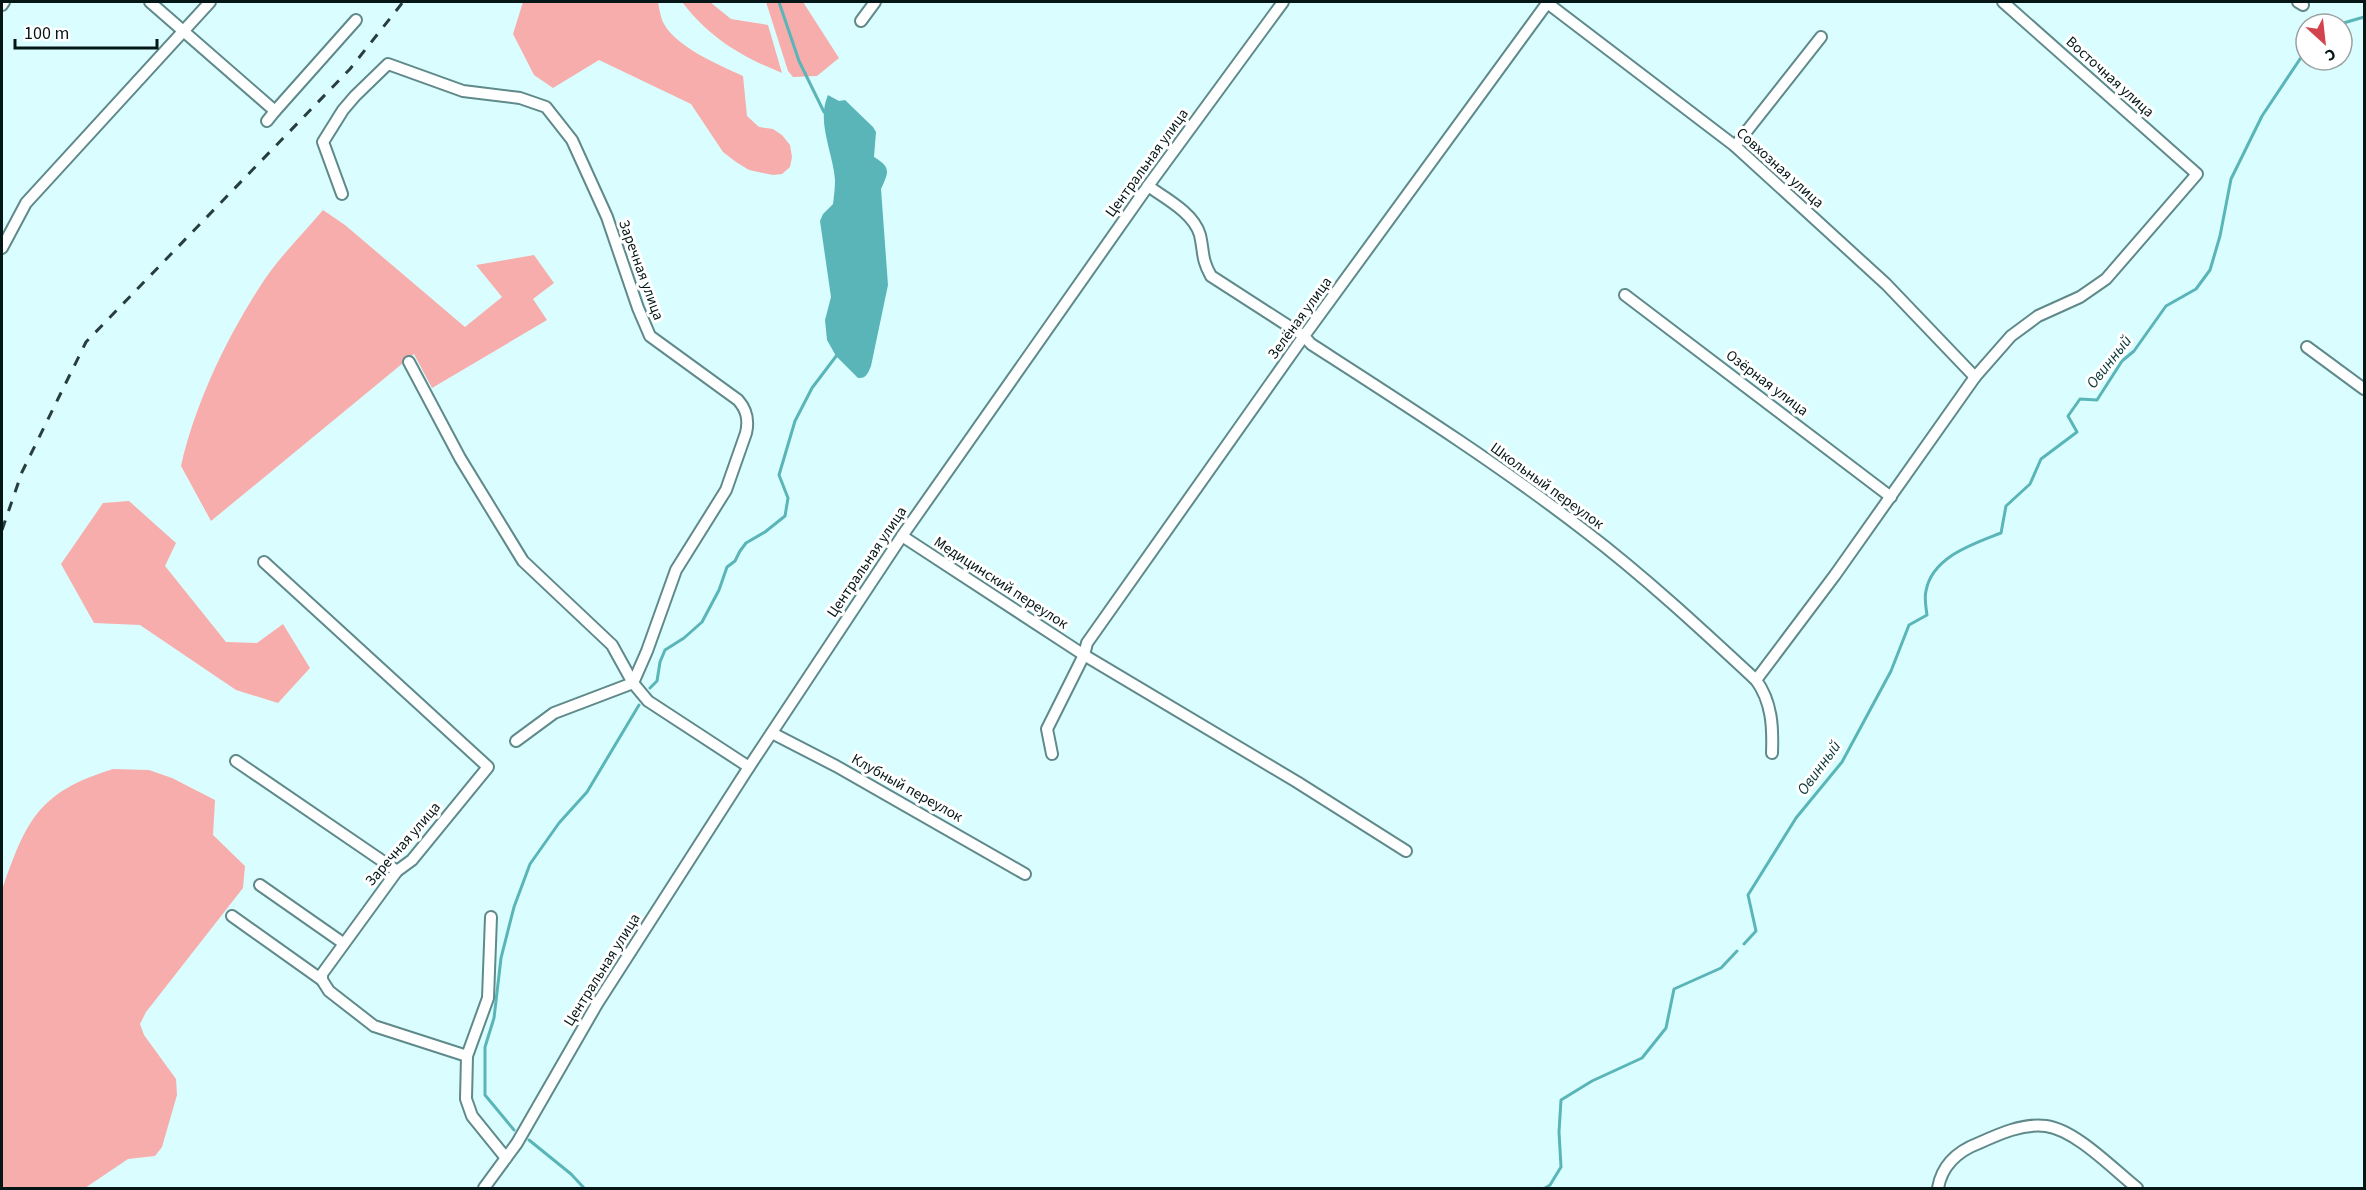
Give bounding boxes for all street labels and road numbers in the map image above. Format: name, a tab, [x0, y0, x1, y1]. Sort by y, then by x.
street label: Восточная улица	[2061, 32, 2159, 122]
street label: Центральная улица	[1100, 104, 1194, 222]
street label: Совхозная улица	[1732, 123, 1828, 213]
street label: Заречная улица	[613, 217, 669, 323]
street label: Зелёная улица	[1263, 273, 1337, 363]
street label: Озёрная улица	[1721, 345, 1813, 421]
street label: Школьный переулок	[1486, 438, 1609, 535]
street label: Центральная улица	[822, 502, 912, 622]
street label: Медицинский переулок	[930, 532, 1073, 635]
street label: Клубный переулок	[848, 749, 967, 828]
street label: Заречная улица	[361, 797, 445, 891]
street label: Центральная улица	[559, 909, 645, 1031]

